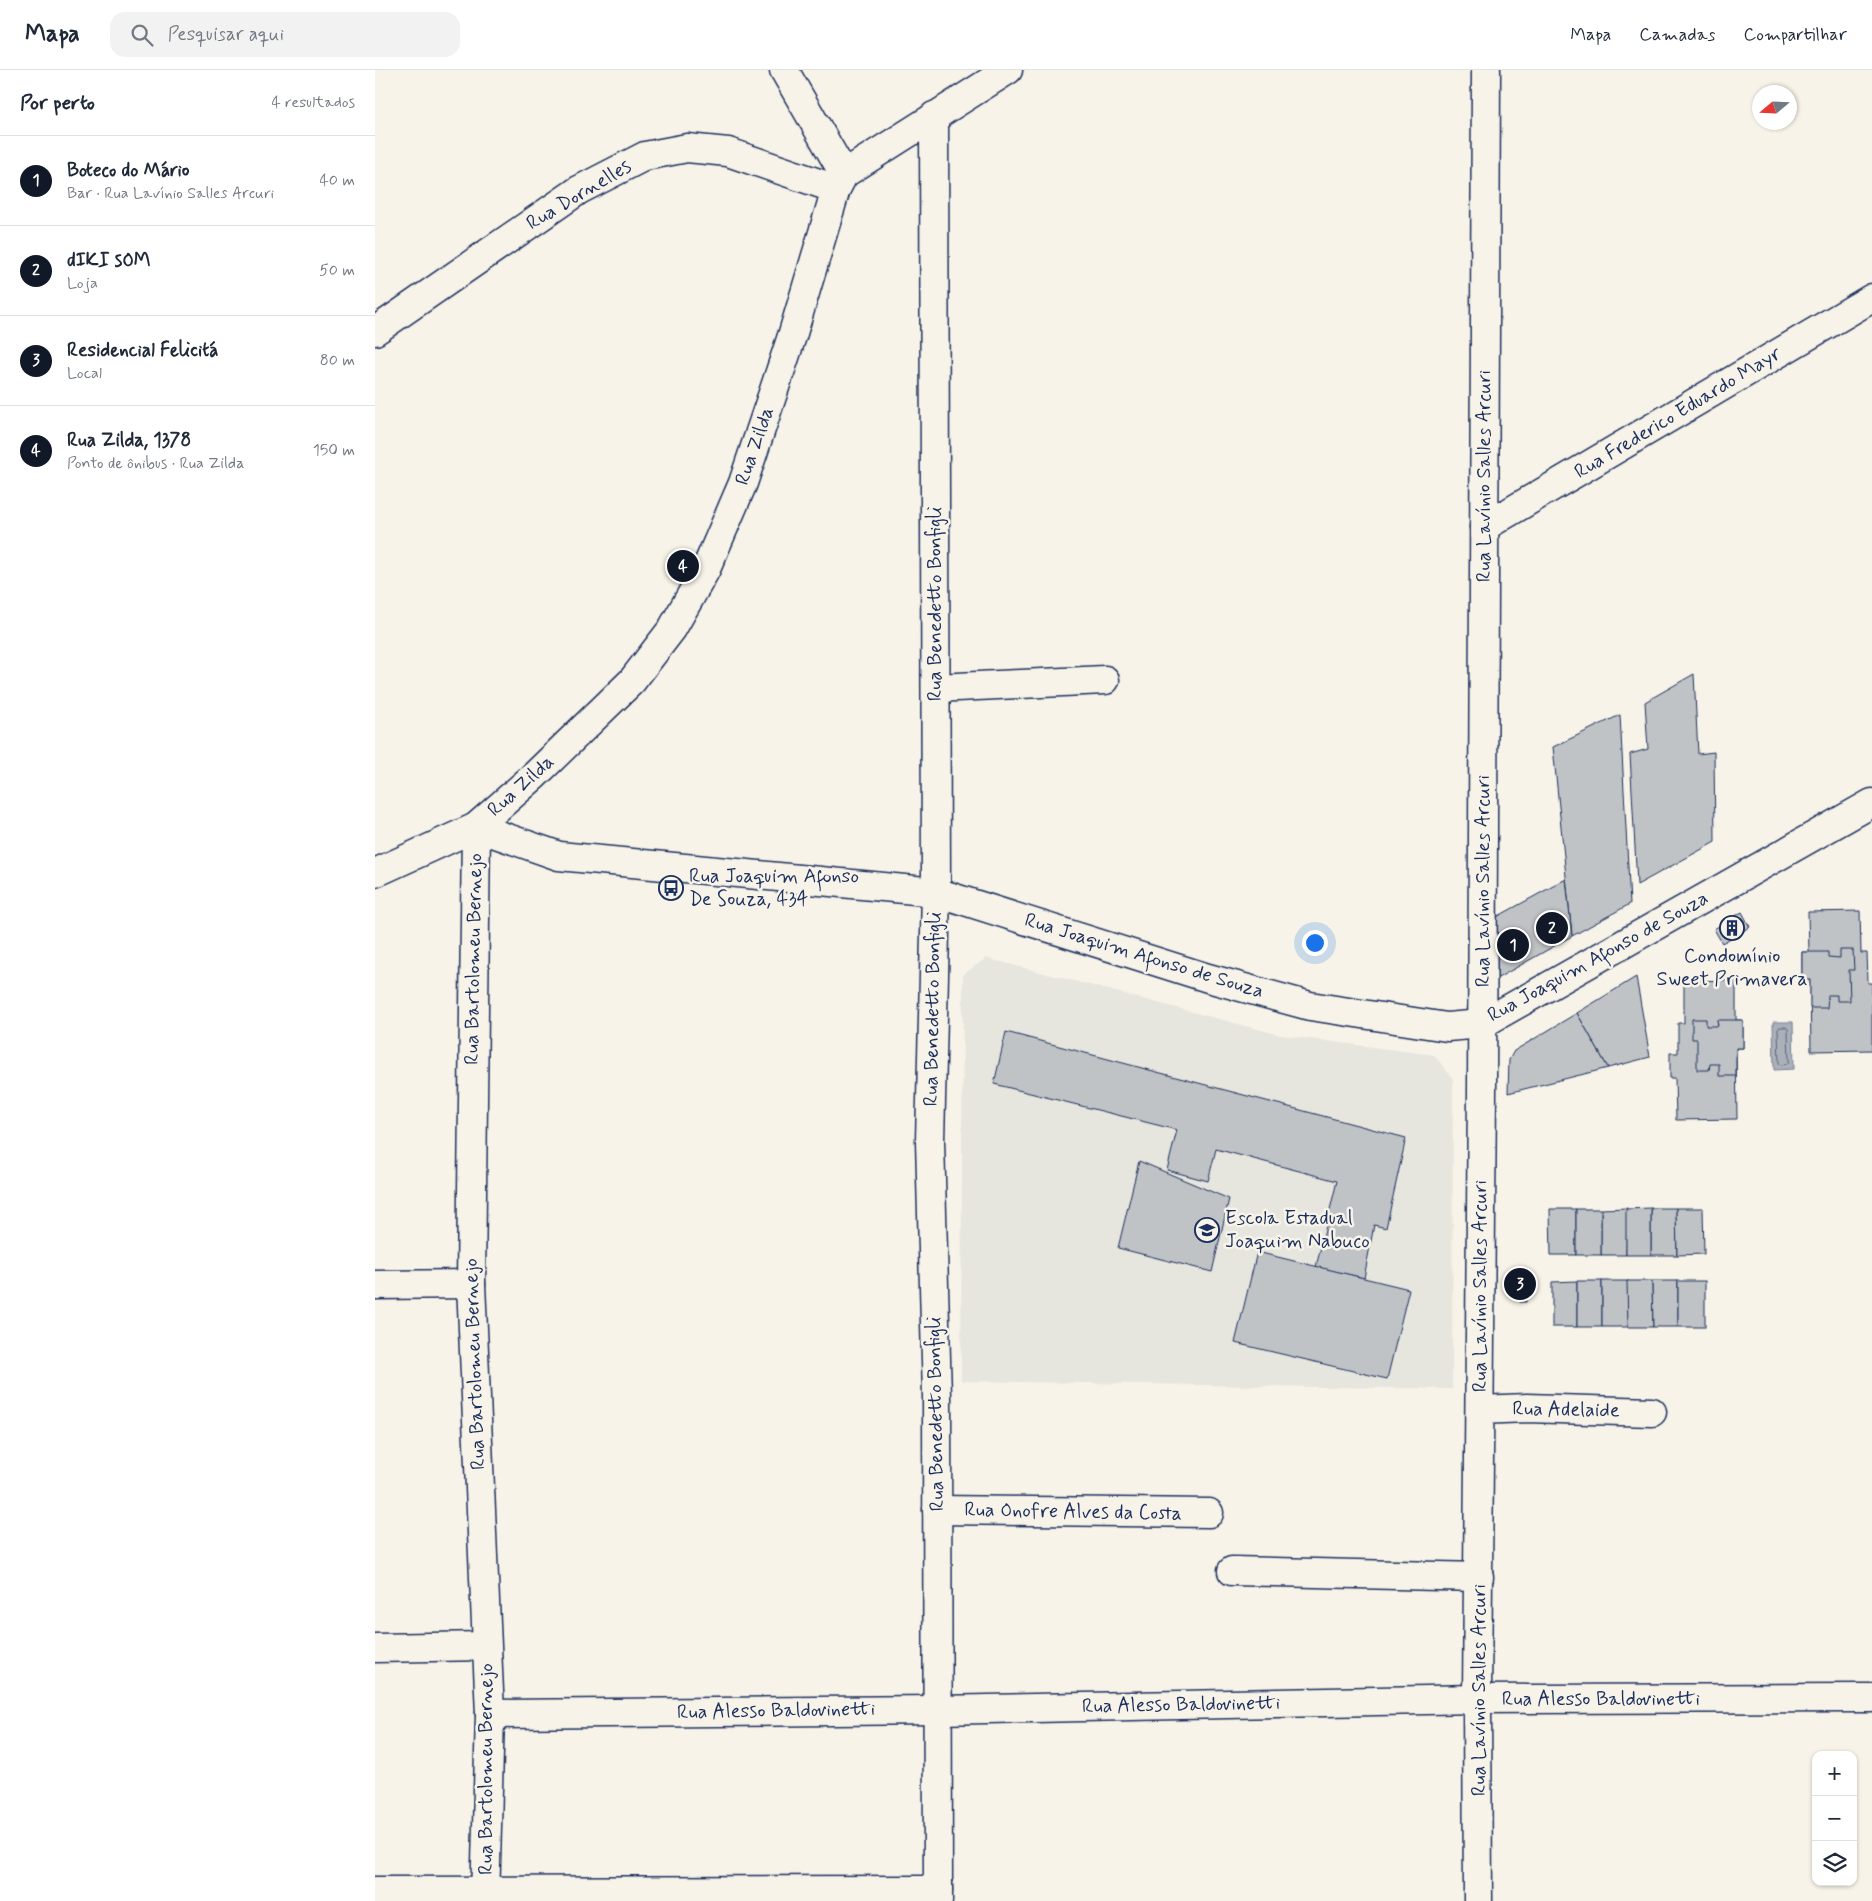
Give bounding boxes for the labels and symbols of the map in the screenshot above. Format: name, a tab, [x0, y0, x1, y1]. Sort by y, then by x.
north arrow	[1752, 85, 1797, 130]
street label: Rua Dornelles	[521, 153, 637, 237]
street label: Rua Frederico Eduardo Mayr	[1570, 340, 1787, 486]
street label: Rua Lavínio Salles Arcuri	[1471, 370, 1498, 582]
street label: Rua Zilda	[729, 403, 781, 489]
street label: Rua Benedetto Bonfigli	[922, 507, 949, 701]
pin: 4	[667, 547, 699, 585]
street label: Rua Zilda	[482, 749, 560, 823]
street label: Rua Lavínio Salles Arcuri	[1470, 775, 1497, 987]
street label: Rua Bartolomeu Bernejo	[459, 853, 489, 1065]
place label: Rua Joaquim Afonso De Souza, 434	[689, 863, 859, 913]
bus stop icon: Rua Joaquim Afonso De Souza, 434	[658, 875, 684, 901]
street label: Rua Joaquim Afonso de Souza	[1483, 885, 1714, 1031]
street label: Rua Joaquim Afonso de Souza	[1021, 907, 1267, 1007]
pin: 2	[1536, 909, 1568, 947]
street label: Rua Benedetto Bonfigli	[918, 911, 948, 1107]
building icon: Condomínio Sweet Primavera	[1719, 915, 1745, 941]
pin: 1	[1497, 926, 1529, 964]
your location	[1302, 930, 1328, 956]
place label: Condomínio Sweet Primavera	[1657, 943, 1807, 993]
street label: Rua Lavínio Salles Arcuri	[1467, 1180, 1494, 1392]
place label: Escola Estadual Joaquim Nabuco	[1225, 1205, 1370, 1255]
school or university icon: Escola Estadual Joaquim Nabuco	[1194, 1217, 1220, 1243]
street label: Rua Bartolomeu Bernejo	[458, 1258, 492, 1470]
pin: 3	[1504, 1265, 1536, 1303]
street label: Rua Benedetto Bonfigli	[921, 1316, 951, 1512]
street label: Rua Adelaide	[1512, 1396, 1620, 1424]
street label: Rua Onofre Alves da Costa	[964, 1497, 1182, 1527]
street label: Rua Lavínio Salles Arcuri	[1466, 1584, 1493, 1796]
street label: Rua Bartolomeu Bernejo	[473, 1663, 500, 1875]
street label: Rua Alesso Baldovinetti	[1502, 1686, 1700, 1713]
street label: Rua Alesso Baldovinetti	[1082, 1690, 1280, 1720]
street label: Rua Alesso Baldovinetti	[677, 1696, 875, 1726]

